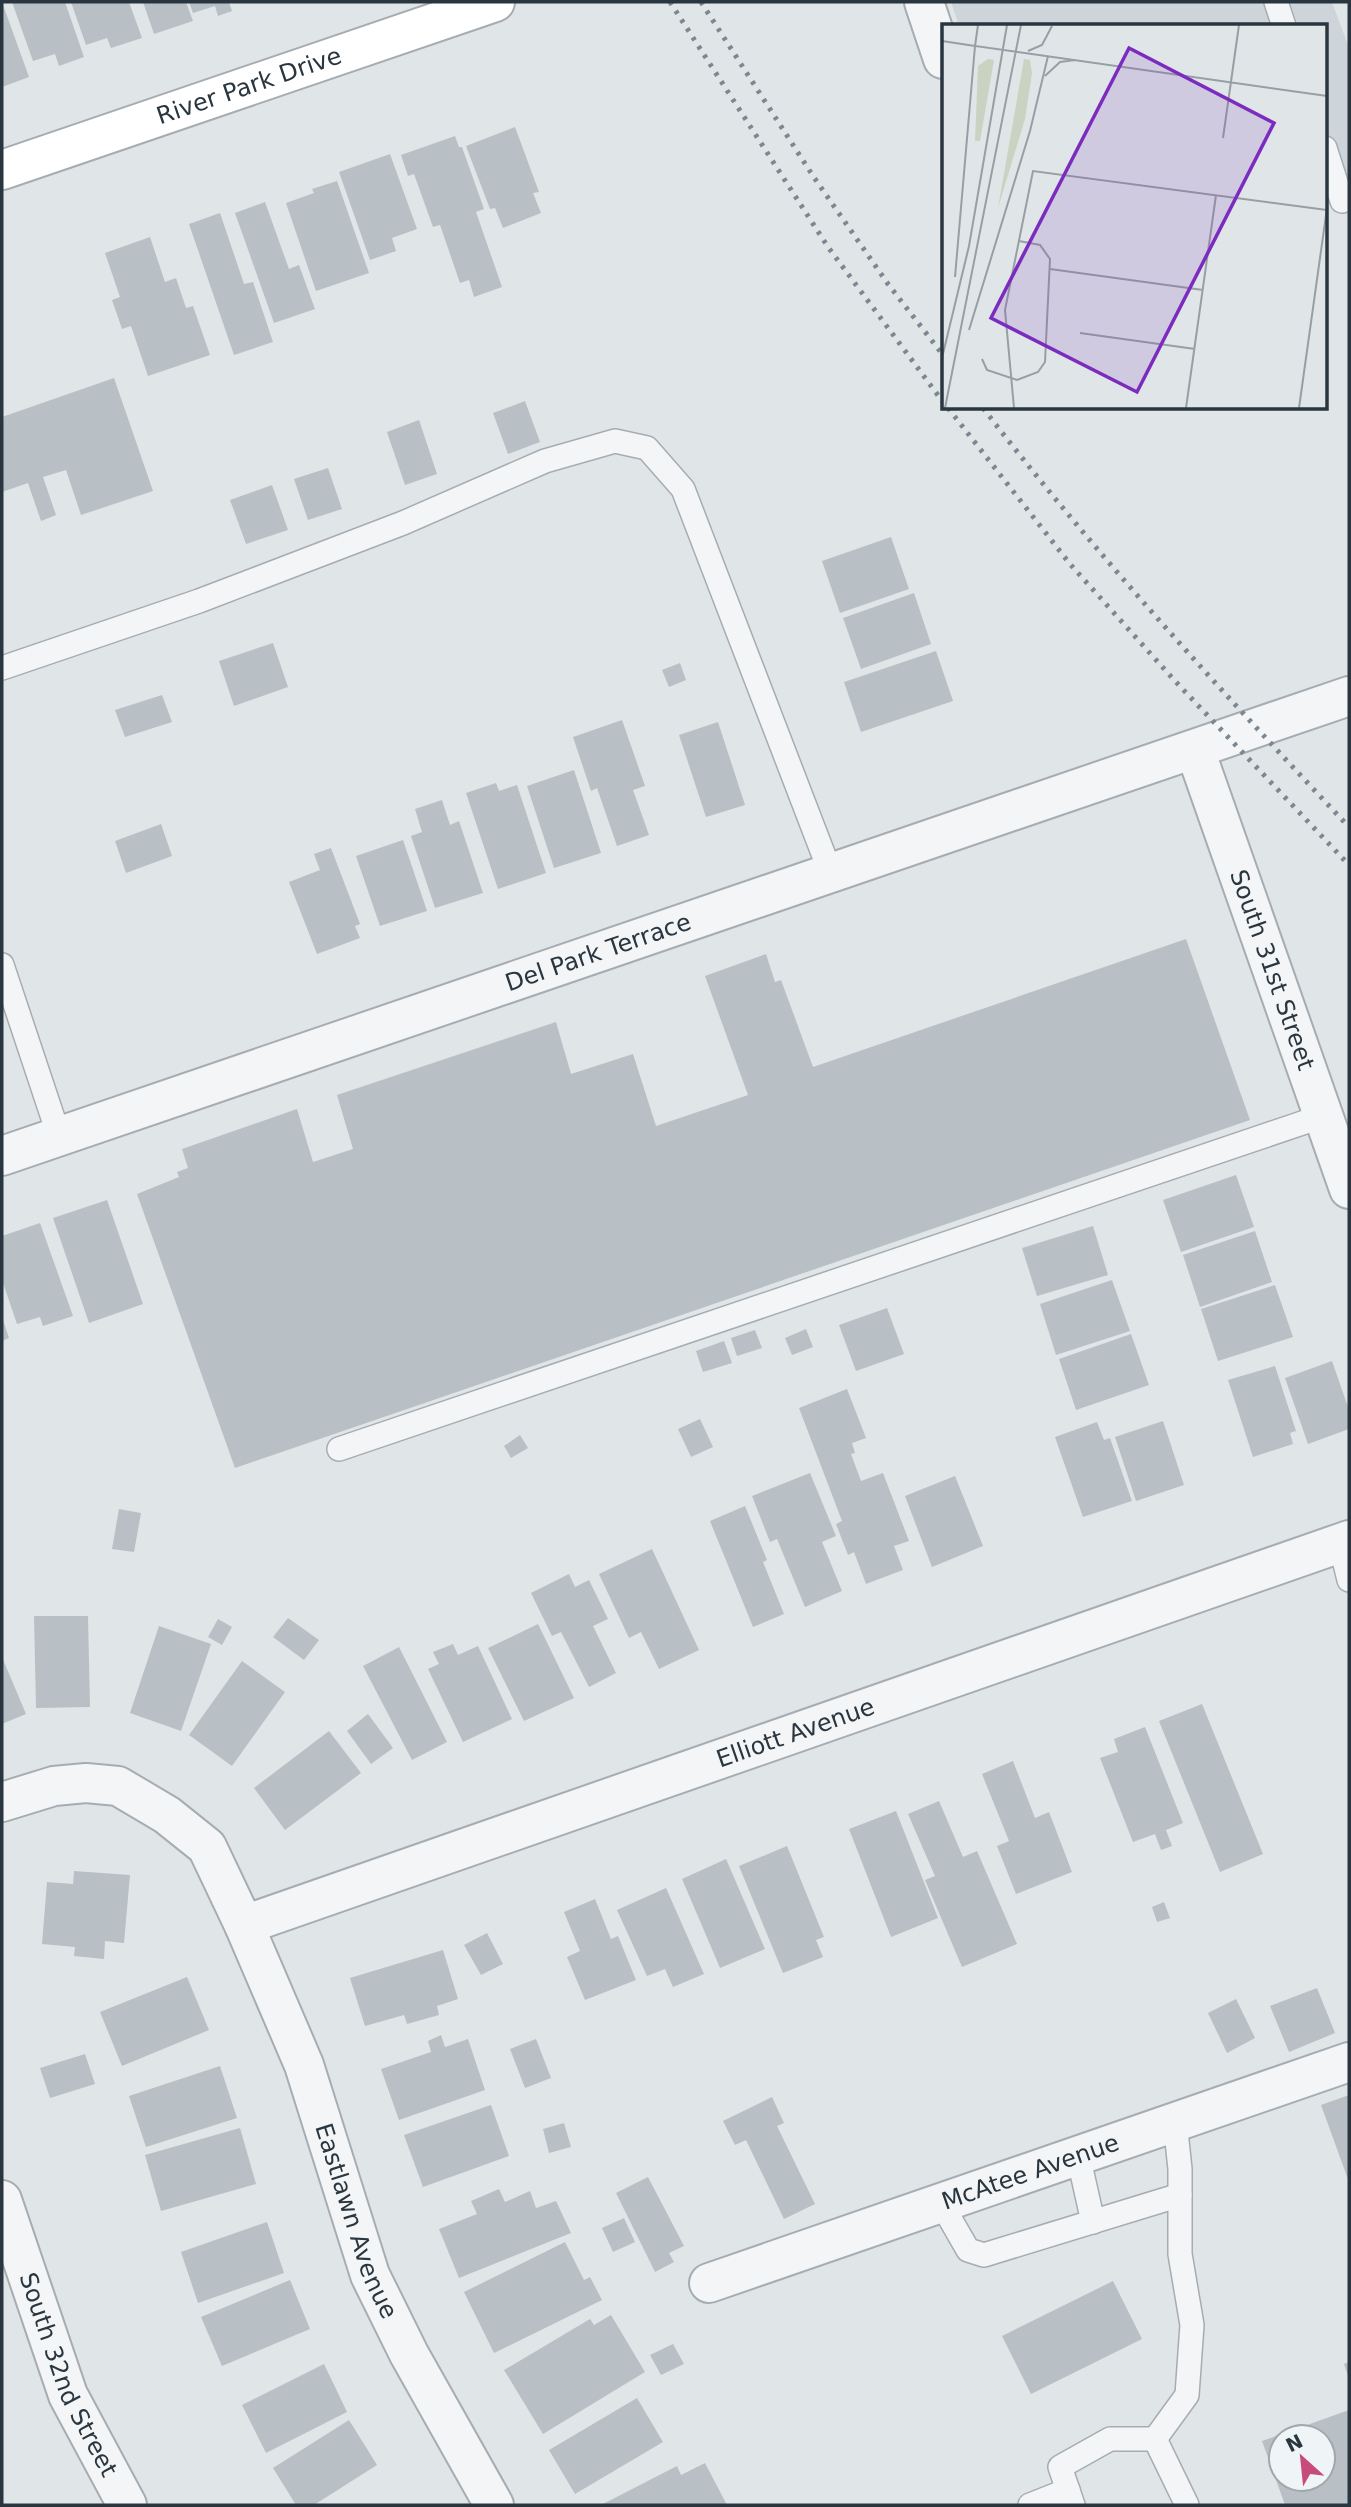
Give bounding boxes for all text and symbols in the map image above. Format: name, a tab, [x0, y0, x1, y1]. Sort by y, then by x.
inset map	[942, 24, 1326, 410]
street label: River Park Drive	[153, 41, 345, 130]
street label: South 31st Street	[1224, 866, 1320, 1074]
street label: Del Park Terrace	[502, 908, 695, 997]
street label: Elliott Avenue	[713, 1692, 878, 1773]
street label: Eastlawn Avenue	[309, 2120, 403, 2323]
street label: McAtee Avenue	[938, 2128, 1123, 2216]
street label: South 32nd Street	[14, 2269, 123, 2482]
north arrow	[1267, 2423, 1337, 2493]
text: N	[1282, 2429, 1306, 2456]

